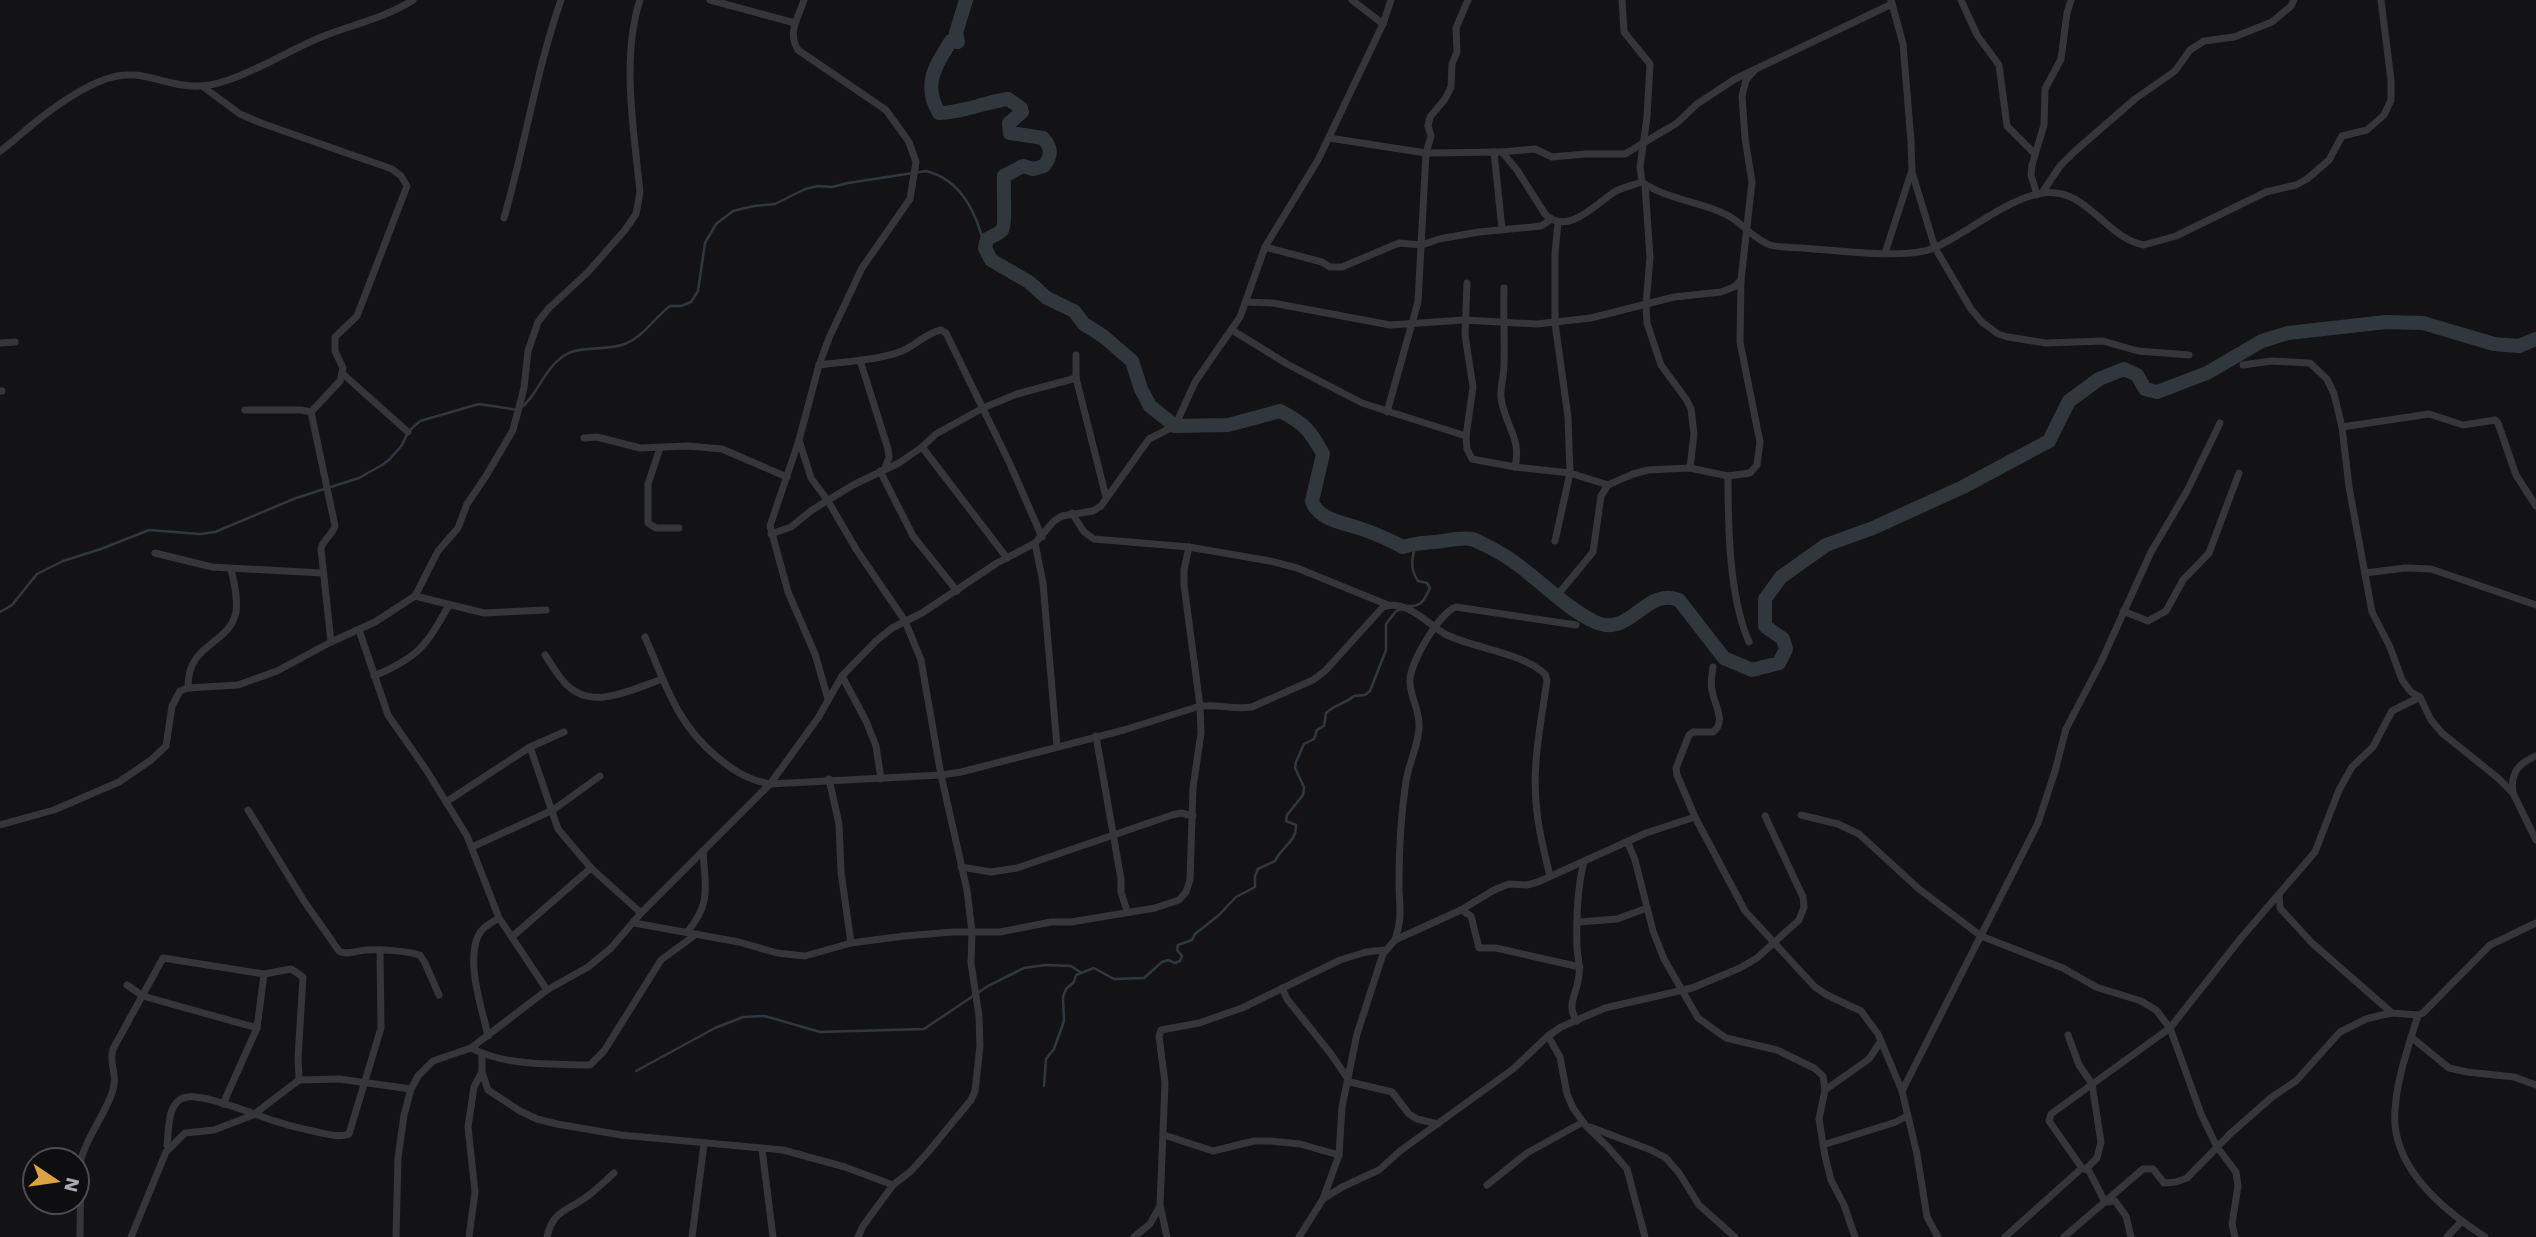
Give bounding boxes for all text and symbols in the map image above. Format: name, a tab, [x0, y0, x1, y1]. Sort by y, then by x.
north arrow	[21, 1146, 91, 1216]
text: N	[59, 1175, 85, 1194]

